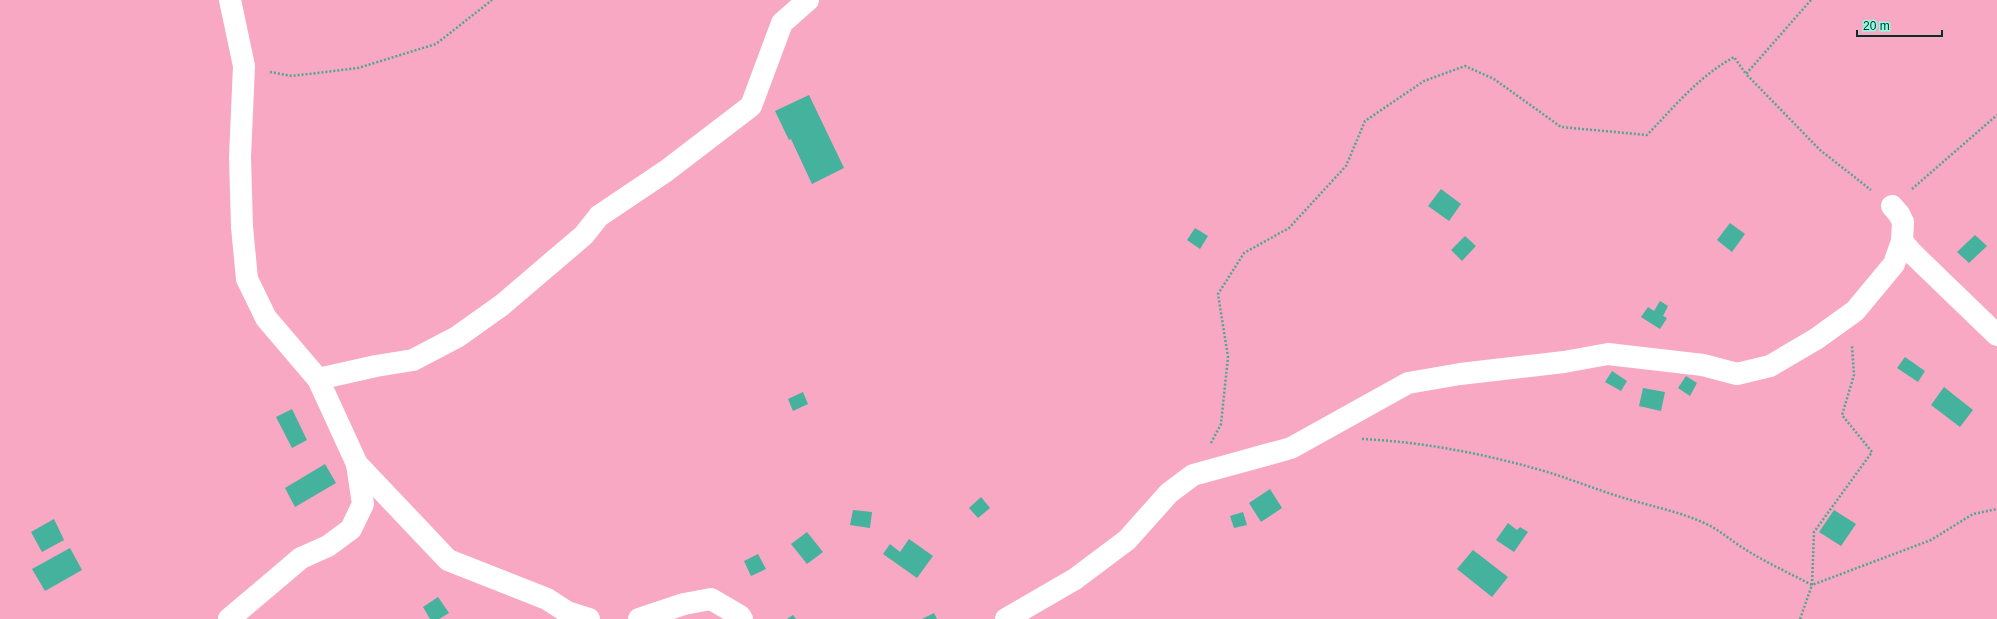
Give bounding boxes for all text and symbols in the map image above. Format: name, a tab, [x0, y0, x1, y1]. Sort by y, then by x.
scale bar	[1857, 12, 1942, 38]
text: 20 m	[1863, 19, 1890, 33]

